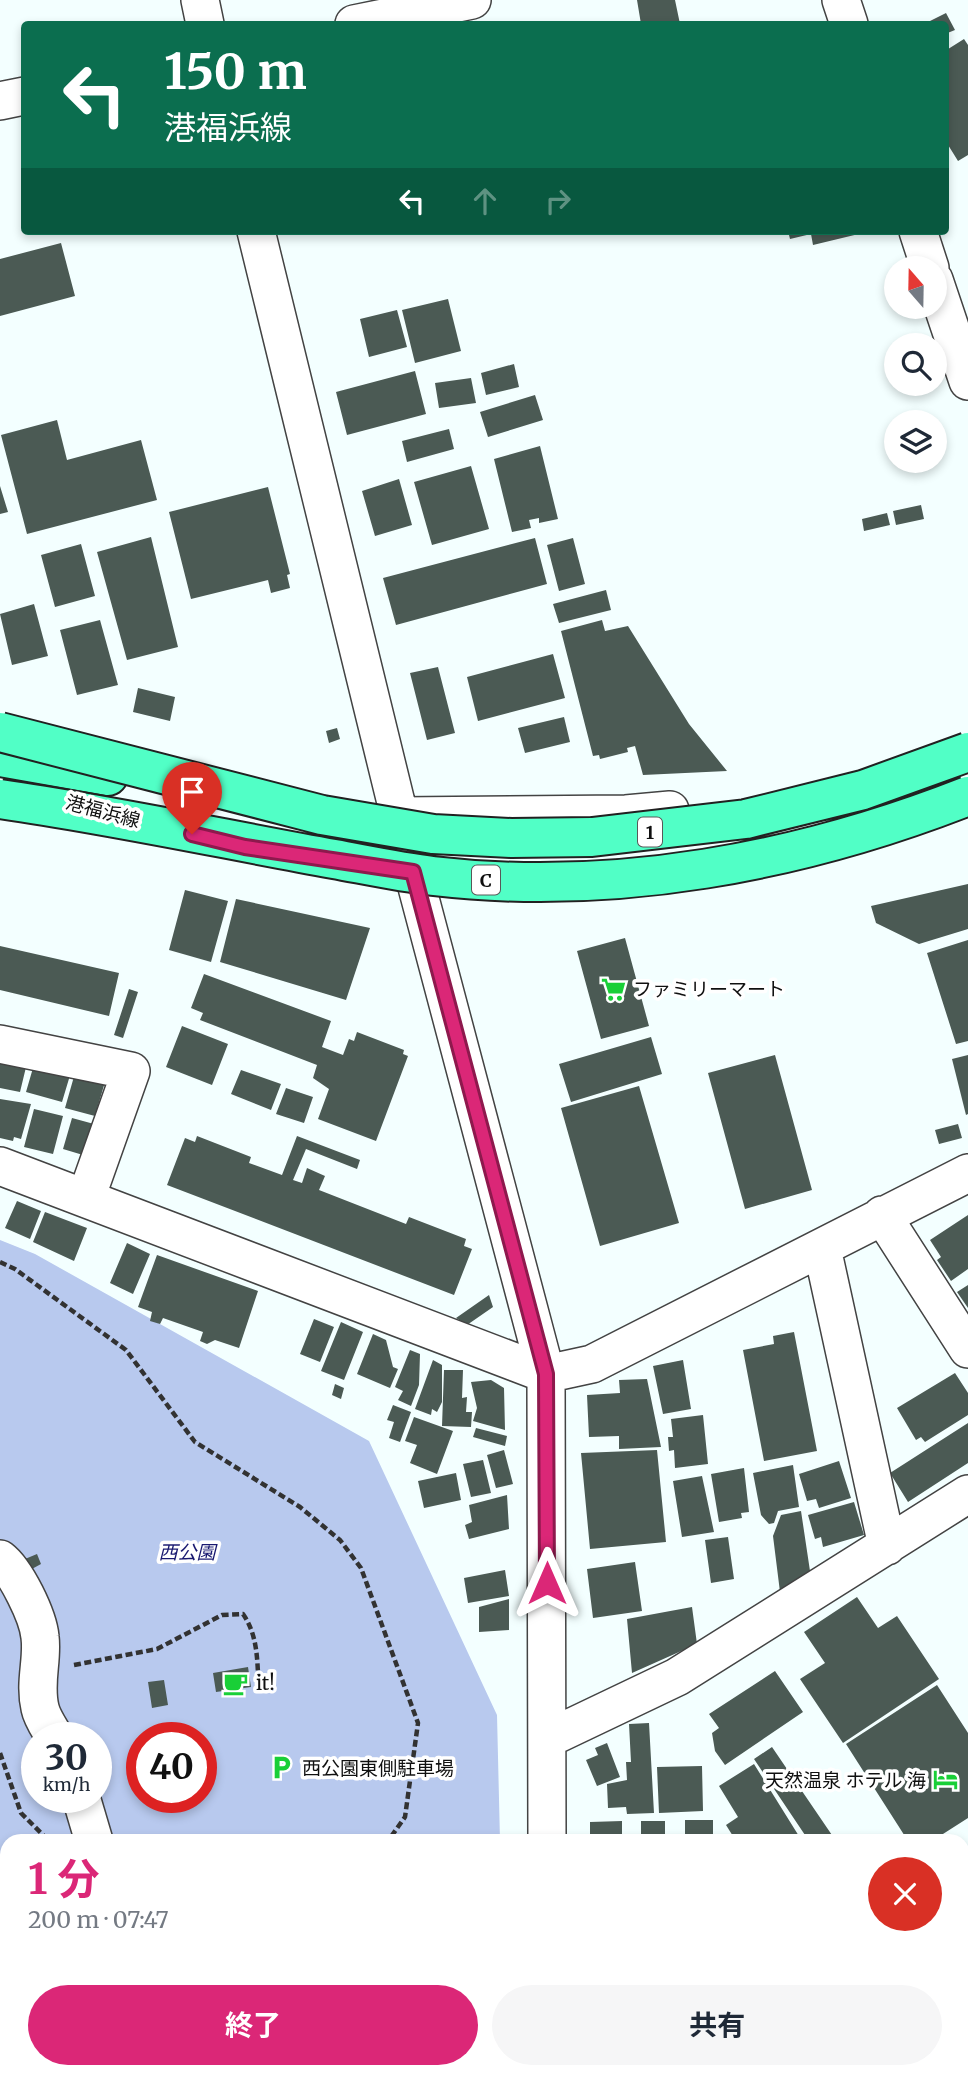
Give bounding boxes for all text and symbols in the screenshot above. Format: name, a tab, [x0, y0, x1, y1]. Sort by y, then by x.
text: 150 m	[164, 41, 307, 102]
icon: left	[49, 49, 140, 140]
text: 港福浜線	[164, 108, 292, 148]
icon: left	[393, 182, 431, 220]
icon: ahead	[466, 182, 504, 220]
icon: right	[539, 182, 577, 220]
north arrow	[884, 256, 947, 318]
map controls	[884, 256, 947, 473]
button: search	[884, 333, 947, 396]
button: layers	[884, 410, 947, 473]
pin	[162, 762, 222, 834]
icon: arrive	[173, 773, 211, 811]
street label: 港福浜線	[63, 790, 143, 832]
road number: 1	[638, 818, 662, 846]
road number: C	[472, 866, 500, 894]
supermarket icon: ファミリーマート	[599, 975, 627, 1003]
place label: ファミリーマート	[633, 977, 785, 1001]
park label: 西公園	[158, 1540, 218, 1564]
position arrow	[510, 1546, 584, 1620]
cafe icon: it!	[222, 1669, 250, 1697]
place label: it!	[256, 1671, 275, 1695]
speed limit sign: 40	[126, 1722, 217, 1813]
text: 30	[45, 1736, 88, 1780]
parking icon: 西公園東側駐車場	[268, 1754, 296, 1782]
place label: 西公園東側駐車場	[302, 1756, 454, 1780]
hotel icon: 天然温泉 ホテル 海	[932, 1766, 960, 1794]
place label: 天然温泉 ホテル 海	[765, 1768, 926, 1792]
text: km/h	[43, 1773, 90, 1796]
text: 1 分	[28, 1853, 99, 1905]
button: close	[868, 1857, 942, 1931]
text: 200 m · 07:47	[28, 1905, 169, 1934]
button: 終了	[28, 1985, 478, 2065]
button: 共有	[492, 1985, 942, 2065]

